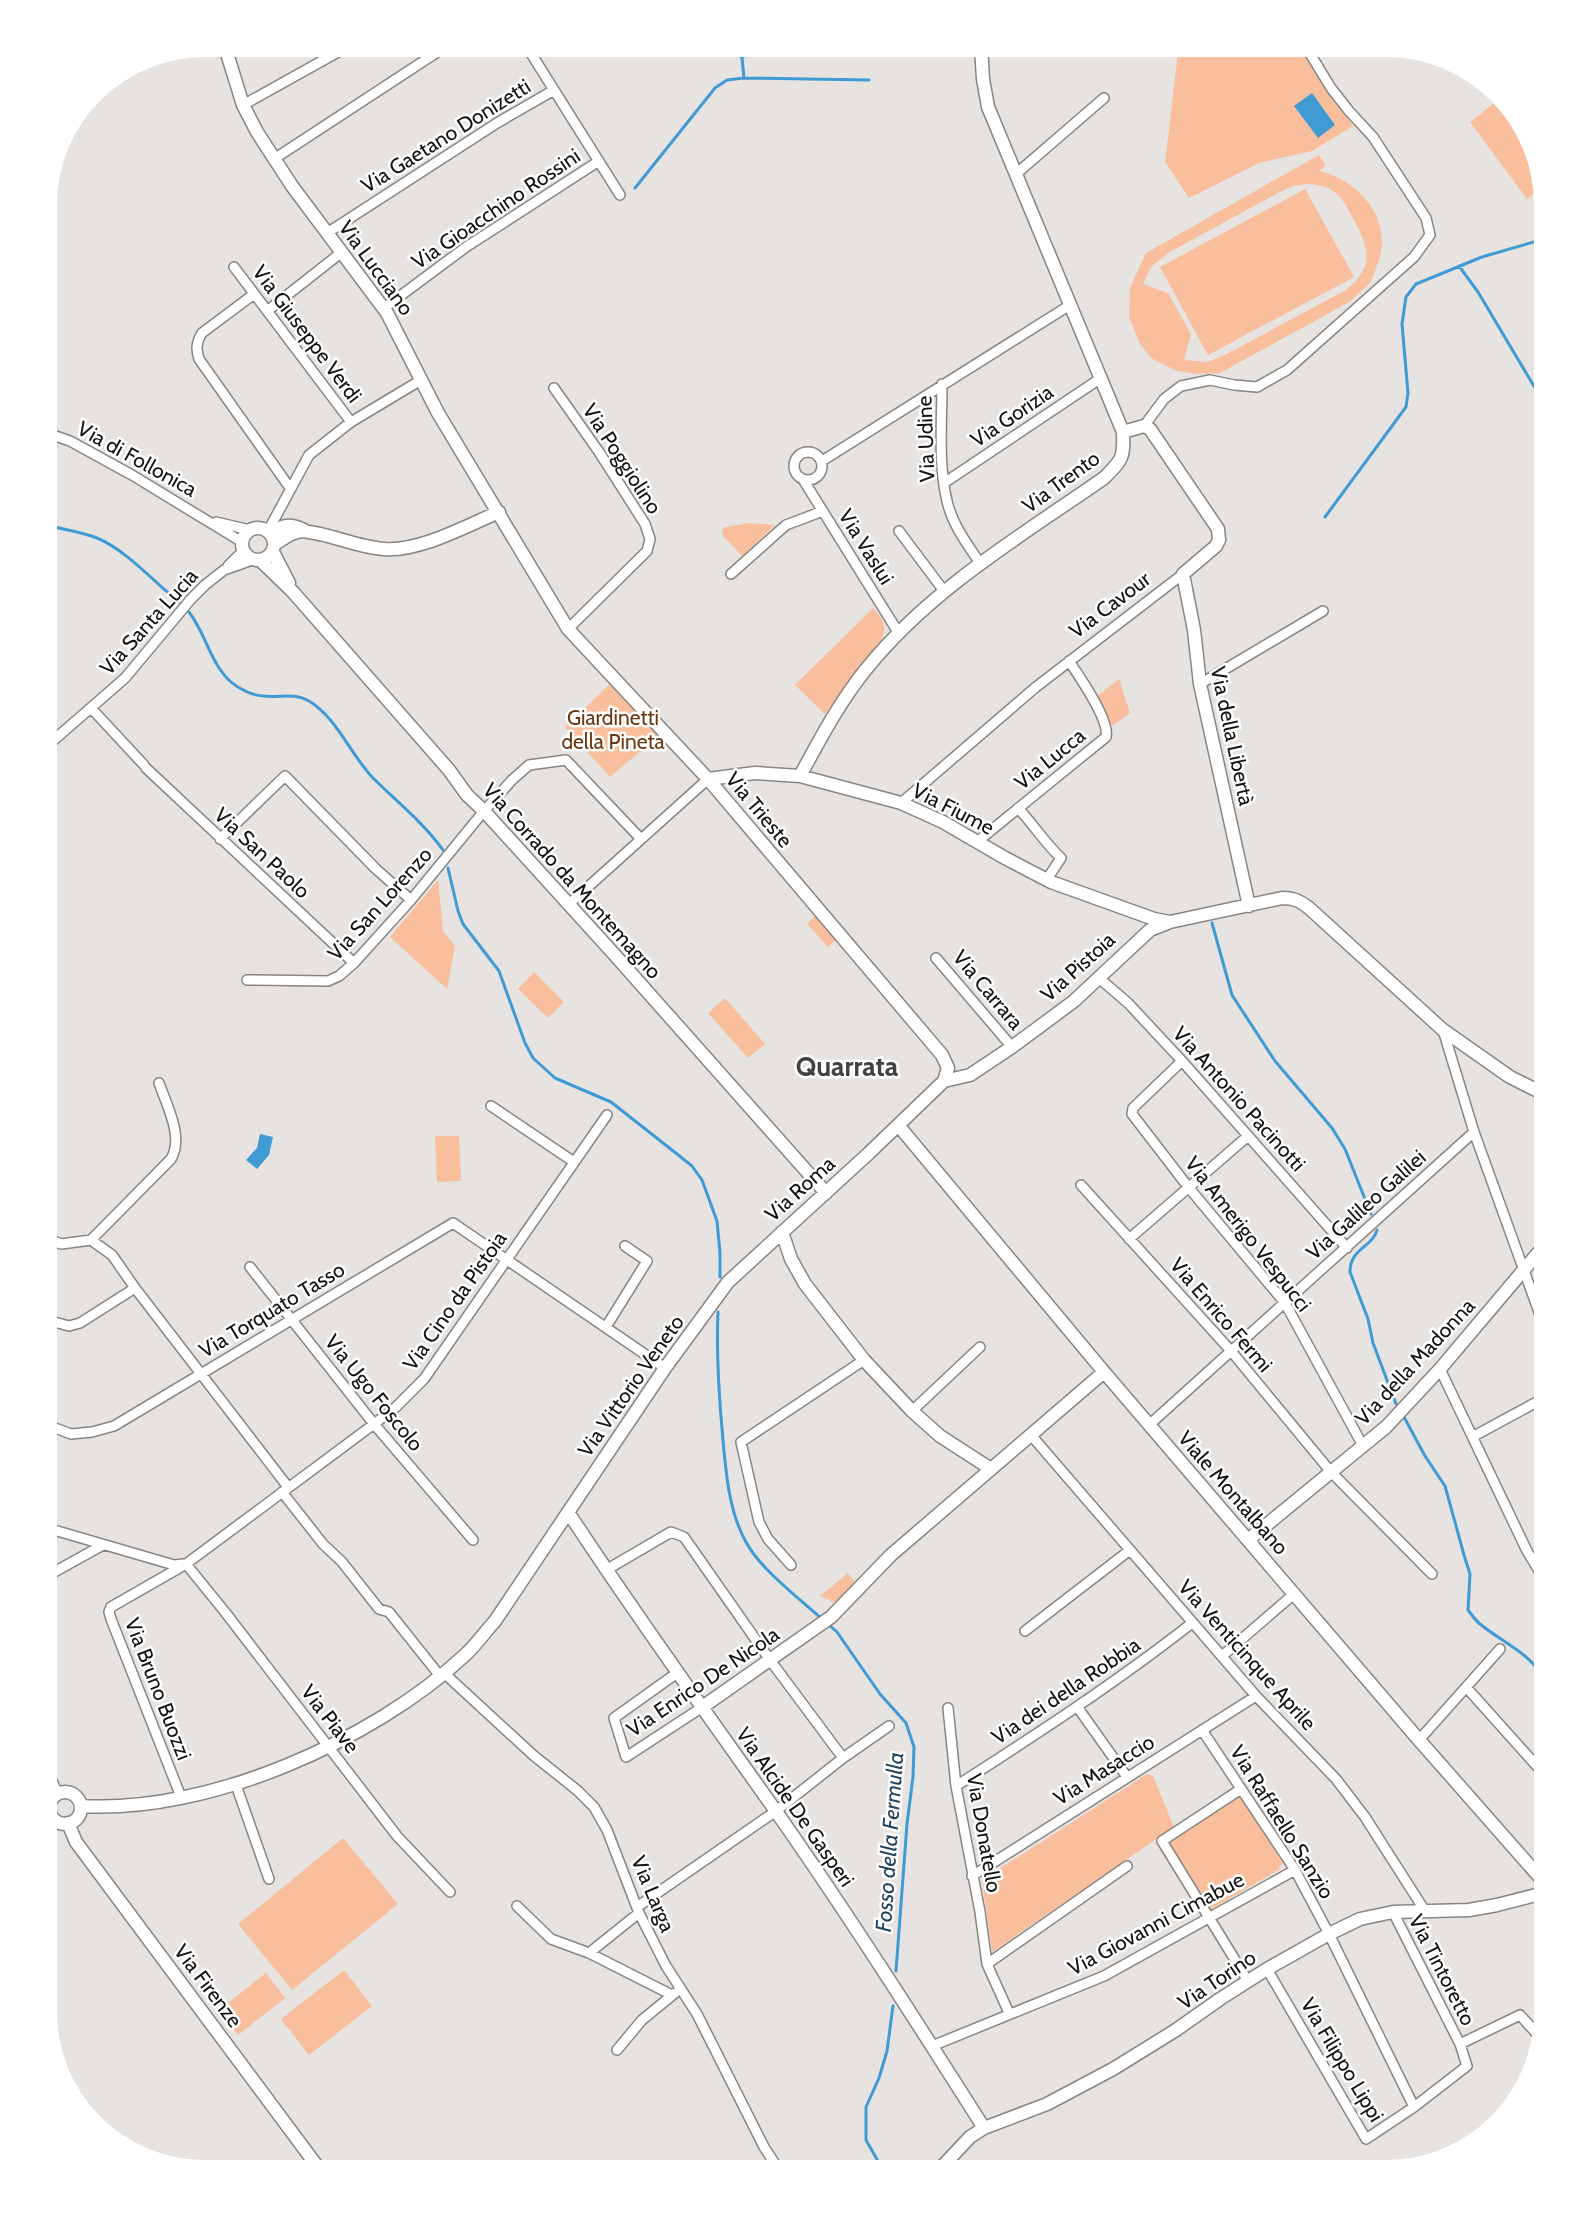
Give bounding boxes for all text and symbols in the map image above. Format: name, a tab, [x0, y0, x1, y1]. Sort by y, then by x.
street label: Via Gaetano Donizetti	[356, 73, 535, 198]
street label: Via Gioacchino Rossini	[407, 143, 585, 274]
street label: Via Lucciano	[334, 215, 419, 320]
street label: Via Giuseppe Verdi	[248, 260, 367, 407]
street label: Via Gorizia	[966, 379, 1058, 452]
street label: Via Udine	[911, 395, 940, 483]
street label: Via Poggiolino	[578, 399, 667, 518]
street label: Via di Follonica	[73, 415, 201, 502]
street label: Via Trento	[1017, 445, 1104, 518]
street label: Via Vaslui	[834, 504, 899, 589]
street label: Via Santa Lucia	[94, 563, 203, 680]
street label: Via Cavour	[1064, 566, 1155, 643]
street label: Via della Libertà	[1206, 664, 1259, 808]
park label: Giardinetti della Pineta	[561, 705, 665, 754]
street label: Via Lucca	[1009, 723, 1090, 795]
street label: Via Trieste	[721, 767, 798, 853]
street label: Via Fiume	[908, 777, 999, 840]
street label: Via Corrado da Montemagno	[478, 778, 667, 984]
street label: Via San Paolo	[209, 802, 315, 903]
street label: Via San Lorenzo	[322, 842, 437, 965]
street label: Via Pistoia	[1035, 927, 1120, 1006]
street label: Via Carrara	[948, 945, 1029, 1034]
street label: Via Antonio Pacinotti	[1168, 1021, 1311, 1176]
district label: Quarrata	[796, 1050, 899, 1083]
street label: Via Galileo Galilei	[1301, 1144, 1431, 1265]
street label: Via Roma	[760, 1151, 840, 1226]
street label: Via Amerigo Vespucci	[1180, 1151, 1317, 1316]
street label: Via Cino da Pistoia	[397, 1227, 512, 1375]
street label: Via Enrico Fermi	[1165, 1252, 1278, 1377]
street label: Via Torquato Tasso	[194, 1256, 349, 1363]
street label: Via della Madonna	[1350, 1293, 1480, 1430]
street label: Via Vittorio Veneto	[572, 1310, 689, 1461]
street label: Via Ugo Foscolo	[320, 1330, 429, 1456]
street label: Viale Montalbano	[1173, 1426, 1294, 1560]
street label: Via Venticinque Aprile	[1173, 1574, 1322, 1735]
street label: Via Bruno Buozzi	[120, 1614, 197, 1763]
street label: Via Enrico De Nicola	[622, 1621, 784, 1742]
street label: Via dei della Robbia	[987, 1632, 1145, 1749]
street label: Via Piave	[296, 1680, 365, 1758]
street label: Via Alcide De Gasperi	[731, 1722, 860, 1891]
street label: Via Masaccio	[1049, 1729, 1159, 1810]
street label: Via Raffaello Sanzio	[1225, 1740, 1340, 1903]
water label: Fosso della Fermulla	[870, 1751, 909, 1933]
street label: Via Donatello	[962, 1771, 1007, 1894]
street label: Via Larga	[626, 1852, 681, 1936]
street label: Via Giovanni Cimabue	[1064, 1866, 1248, 1981]
street label: Via Tintoretto	[1404, 1910, 1481, 2029]
street label: Via Firenze	[169, 1939, 248, 2032]
street label: Via Torino	[1173, 1944, 1260, 2015]
street label: Via Filippo Lippi	[1296, 1993, 1389, 2126]

